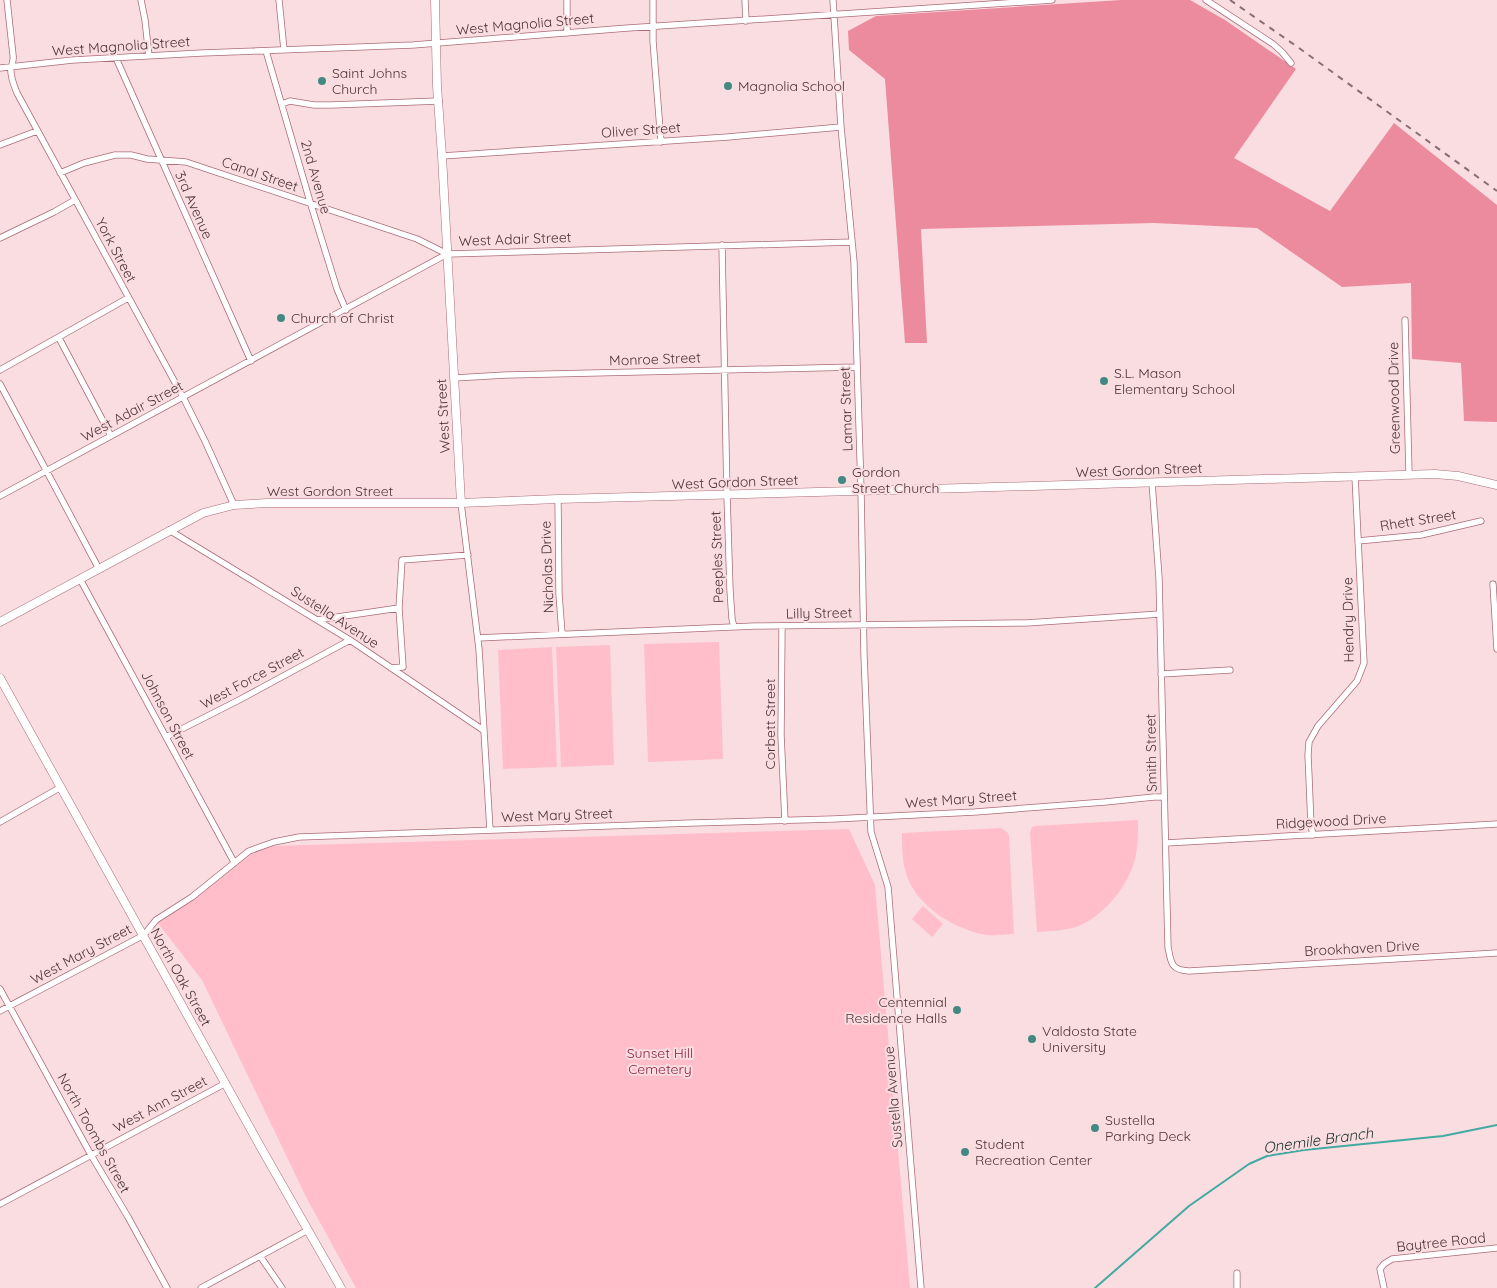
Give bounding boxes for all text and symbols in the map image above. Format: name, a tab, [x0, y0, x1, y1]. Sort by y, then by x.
street label: West Magnolia Street	[455, 9, 595, 39]
street label: West Magnolia Street	[51, 32, 191, 60]
place label: Saint Johns Church	[332, 64, 407, 98]
marker: Saint Johns Church	[316, 75, 328, 87]
place label: Magnolia School	[738, 77, 845, 95]
marker: Magnolia School	[722, 80, 734, 92]
street label: Oliver Street	[601, 118, 682, 142]
street label: 2nd Avenue	[297, 138, 335, 216]
street label: Canal Street	[219, 153, 301, 196]
street label: 3rd Avenue	[171, 168, 217, 242]
street label: York Street	[91, 215, 141, 286]
street label: West Adair Street	[458, 228, 572, 250]
place label: Church of Christ	[291, 309, 395, 327]
marker: Church of Christ	[275, 312, 287, 324]
street label: Greenwood Drive	[1384, 342, 1404, 454]
street label: Monroe Street	[609, 348, 701, 370]
place label: S.L. Mason Elementary School	[1114, 364, 1235, 398]
street label: Lamar Street	[836, 366, 856, 452]
marker: S.L. Mason Elementary School	[1098, 375, 1110, 387]
street label: West Adair Street	[78, 376, 186, 445]
street label: West Street	[432, 378, 454, 454]
street label: West Gordon Street	[1075, 459, 1203, 481]
place label: Gordon Street Church	[852, 463, 939, 497]
street label: West Gordon Street	[671, 471, 799, 493]
marker: Gordon Street Church	[836, 474, 848, 486]
street label: West Gordon Street	[267, 482, 394, 500]
street label: Rhett Street	[1379, 505, 1458, 535]
street label: Peeples Street	[706, 510, 728, 603]
street label: Nicholas Drive	[536, 520, 558, 614]
street label: Hendry Drive	[1338, 577, 1358, 663]
street label: Sustella Avenue	[287, 582, 383, 652]
street label: Lilly Street	[785, 603, 853, 623]
street label: West Force Street	[197, 643, 307, 713]
street label: Johnson Street	[137, 668, 199, 763]
street label: Corbett Street	[761, 678, 779, 769]
street label: Smith Street	[1141, 713, 1161, 792]
street label: West Mary Street	[905, 786, 1018, 812]
street label: West Mary Street	[501, 804, 613, 826]
street label: Ridgewood Drive	[1275, 809, 1387, 833]
street label: West Mary Street	[27, 920, 135, 988]
street label: North Oak Street	[147, 925, 215, 1029]
street label: Brookhaven Drive	[1304, 936, 1420, 960]
place label: Centennial Residence Halls	[845, 993, 947, 1027]
marker: Centennial Residence Halls	[951, 1004, 963, 1016]
place label: Valdosta State University	[1042, 1022, 1137, 1056]
marker: Valdosta State University	[1026, 1033, 1038, 1045]
park label: Sunset Hill Cemetery	[627, 1044, 693, 1078]
street label: Sustella Avenue	[880, 1046, 906, 1148]
street label: North Toombs Street	[54, 1070, 135, 1196]
street label: West Ann Street	[110, 1072, 210, 1136]
place label: Sustella Parking Deck	[1105, 1111, 1191, 1145]
marker: Sustella Parking Deck	[1089, 1122, 1101, 1134]
water label: Onemile Branch	[1262, 1123, 1375, 1157]
place label: Student Recreation Center	[975, 1135, 1093, 1169]
marker: Student Recreation Center	[959, 1146, 971, 1158]
street label: Baytree Road	[1395, 1228, 1487, 1256]

